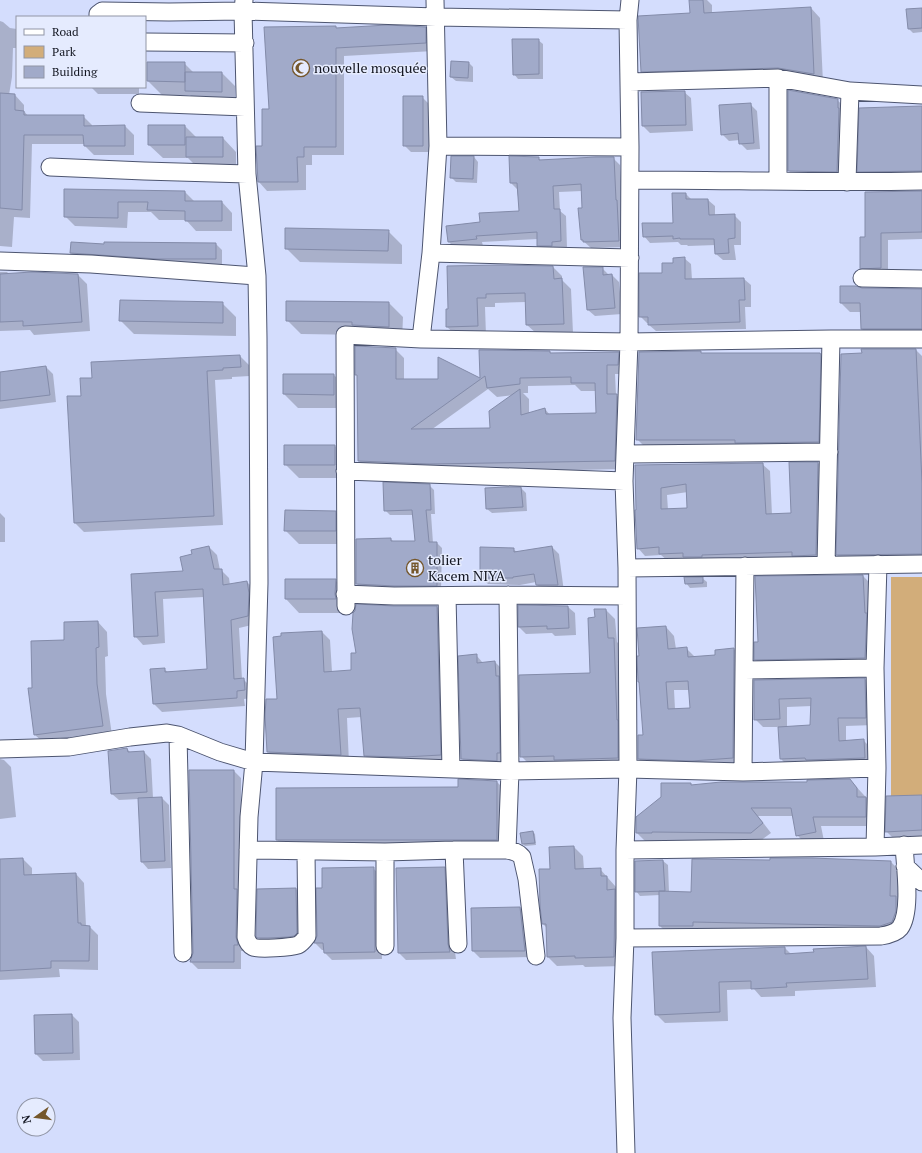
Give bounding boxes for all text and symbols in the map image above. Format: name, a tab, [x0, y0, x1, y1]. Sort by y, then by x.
legend	[16, 16, 146, 88]
text: Road	[52, 24, 79, 39]
text: Park	[52, 44, 77, 59]
mosque icon: nouvelle mosquée	[291, 58, 311, 78]
place label: nouvelle mosquée	[314, 58, 427, 77]
text: Building	[52, 64, 98, 79]
place label: tolier Kacem NIYA	[428, 550, 506, 585]
building icon: tolier Kacem NIYA	[405, 558, 425, 578]
north arrow	[16, 1097, 56, 1137]
text: N	[18, 1113, 34, 1125]

